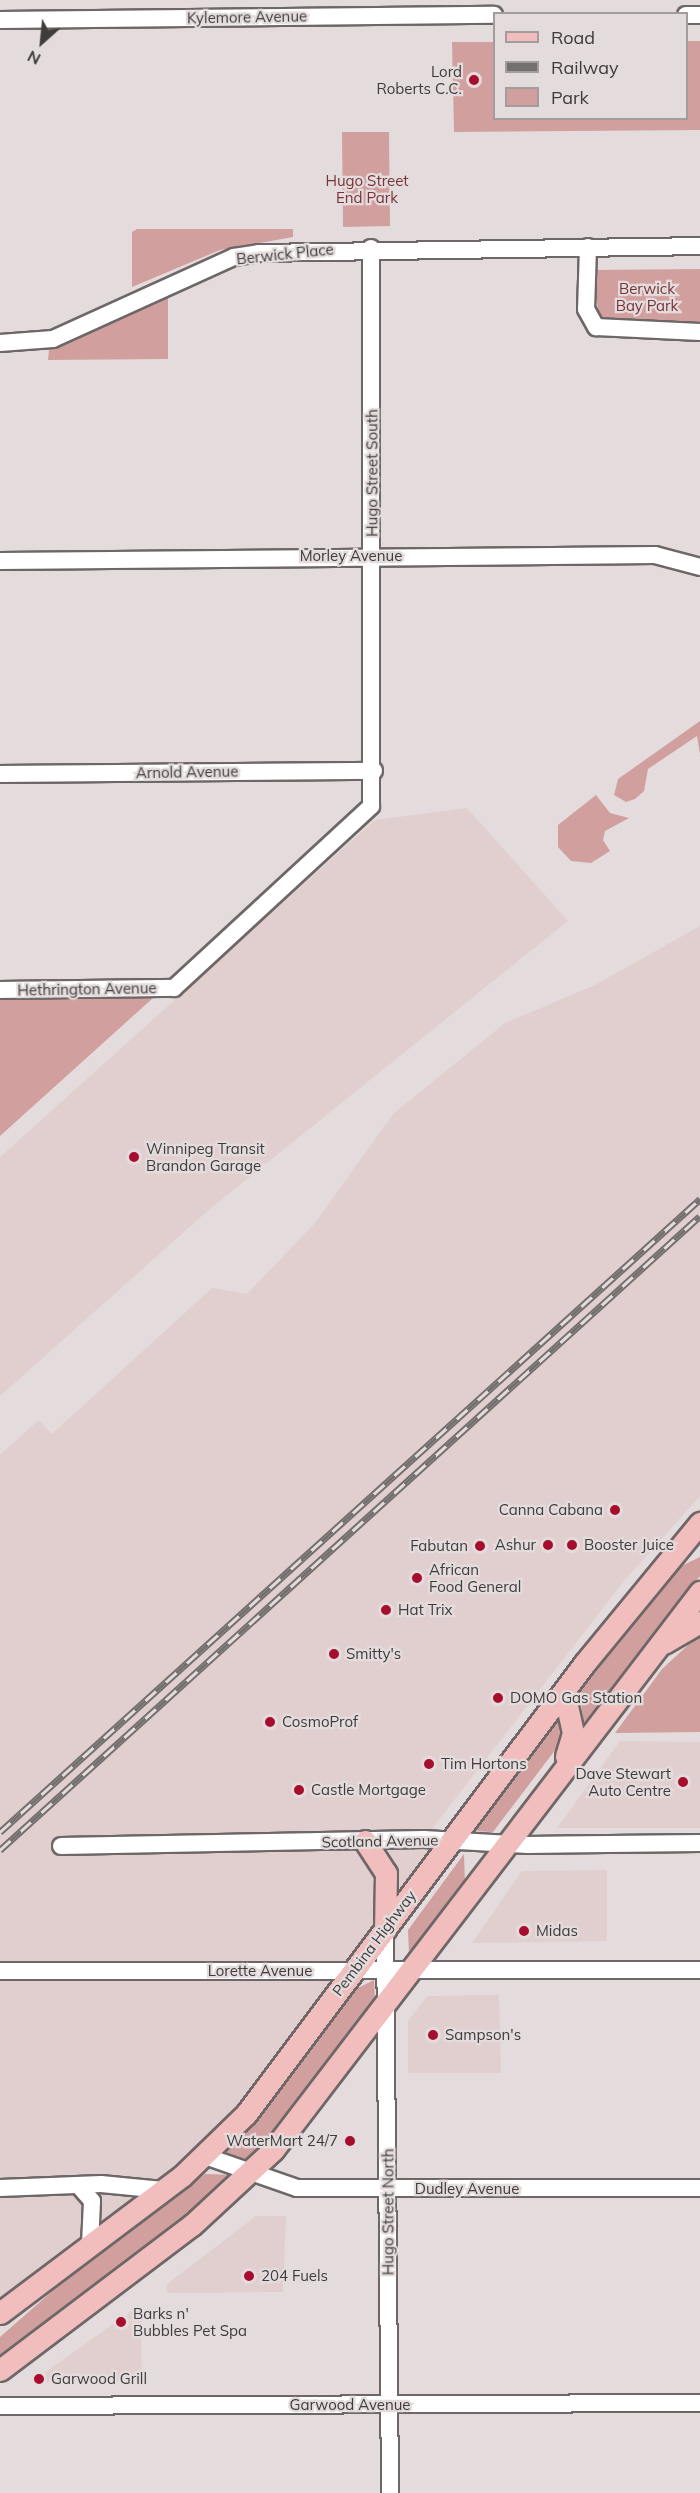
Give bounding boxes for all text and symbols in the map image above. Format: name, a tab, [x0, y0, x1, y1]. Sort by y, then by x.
street label: Kylemore Avenue	[187, 7, 307, 27]
north arrow	[12, 12, 72, 72]
legend	[493, 12, 688, 120]
text: Road	[551, 26, 595, 49]
text: N	[24, 46, 44, 70]
text: Railway	[551, 56, 619, 79]
place label: Lord Roberts C.C.	[377, 62, 462, 97]
marker: Lord Roberts C.C.	[467, 73, 481, 87]
text: Park	[551, 86, 589, 109]
park label: Hugo Street End Park	[325, 171, 409, 206]
street label: Berwick Place	[235, 240, 335, 268]
park label: Berwick Bay Park	[616, 279, 678, 314]
street label: Hugo Street South	[363, 409, 381, 537]
street label: Morley Avenue	[300, 547, 402, 565]
street label: Arnold Avenue	[136, 762, 238, 782]
street label: Hethrington Avenue	[17, 979, 157, 999]
place label: Winnipeg Transit Brandon Garage	[146, 1139, 265, 1174]
marker: Winnipeg Transit Brandon Garage	[127, 1150, 141, 1164]
place label: Canna Cabana	[499, 1501, 603, 1519]
marker: Canna Cabana	[608, 1503, 622, 1517]
place label: Ashur	[495, 1536, 536, 1554]
place label: Booster Juice	[584, 1536, 674, 1554]
place label: Fabutan	[410, 1537, 468, 1555]
marker: Ashur	[541, 1538, 555, 1552]
marker: Booster Juice	[565, 1538, 579, 1552]
marker: Fabutan	[473, 1539, 487, 1553]
place label: African Food General	[429, 1560, 521, 1595]
marker: African Food General	[410, 1571, 424, 1585]
place label: Hat Trix	[398, 1601, 453, 1619]
marker: Hat Trix	[379, 1603, 393, 1617]
place label: Smitty's	[346, 1645, 401, 1663]
marker: Smitty's	[327, 1647, 341, 1661]
place label: DOMO Gas Station	[510, 1689, 642, 1707]
marker: DOMO Gas Station	[491, 1691, 505, 1705]
place label: CosmoProf	[282, 1713, 358, 1731]
marker: CosmoProf	[263, 1715, 277, 1729]
place label: Tim Hortons	[441, 1755, 527, 1773]
marker: Tim Hortons	[422, 1757, 436, 1771]
place label: Dave Stewart Auto Centre	[575, 1764, 671, 1799]
marker: Dave Stewart Auto Centre	[676, 1775, 690, 1789]
place label: Castle Mortgage	[311, 1781, 426, 1799]
marker: Castle Mortgage	[292, 1783, 306, 1797]
street label: Scotland Avenue	[321, 1831, 439, 1851]
street label: Pembina Highway	[328, 1887, 420, 1999]
place label: Midas	[536, 1922, 578, 1940]
marker: Midas	[517, 1924, 531, 1938]
street label: Lorette Avenue	[208, 1962, 312, 1980]
place label: Sampson's	[445, 2026, 521, 2044]
marker: Sampson's	[426, 2028, 440, 2042]
place label: WaterMart 24/7	[226, 2132, 338, 2150]
marker: WaterMart 24/7	[343, 2134, 357, 2148]
street label: Hugo Street North	[379, 2149, 397, 2275]
street label: Dudley Avenue	[415, 2180, 519, 2198]
place label: 204 Fuels	[261, 2267, 328, 2285]
marker: 204 Fuels	[242, 2269, 256, 2283]
place label: Barks n' Bubbles Pet Spa	[133, 2304, 247, 2339]
marker: Barks n' Bubbles Pet Spa	[114, 2315, 128, 2329]
place label: Garwood Grill	[51, 2370, 147, 2388]
marker: Garwood Grill	[32, 2372, 46, 2386]
street label: Garwood Avenue	[289, 2396, 411, 2414]

